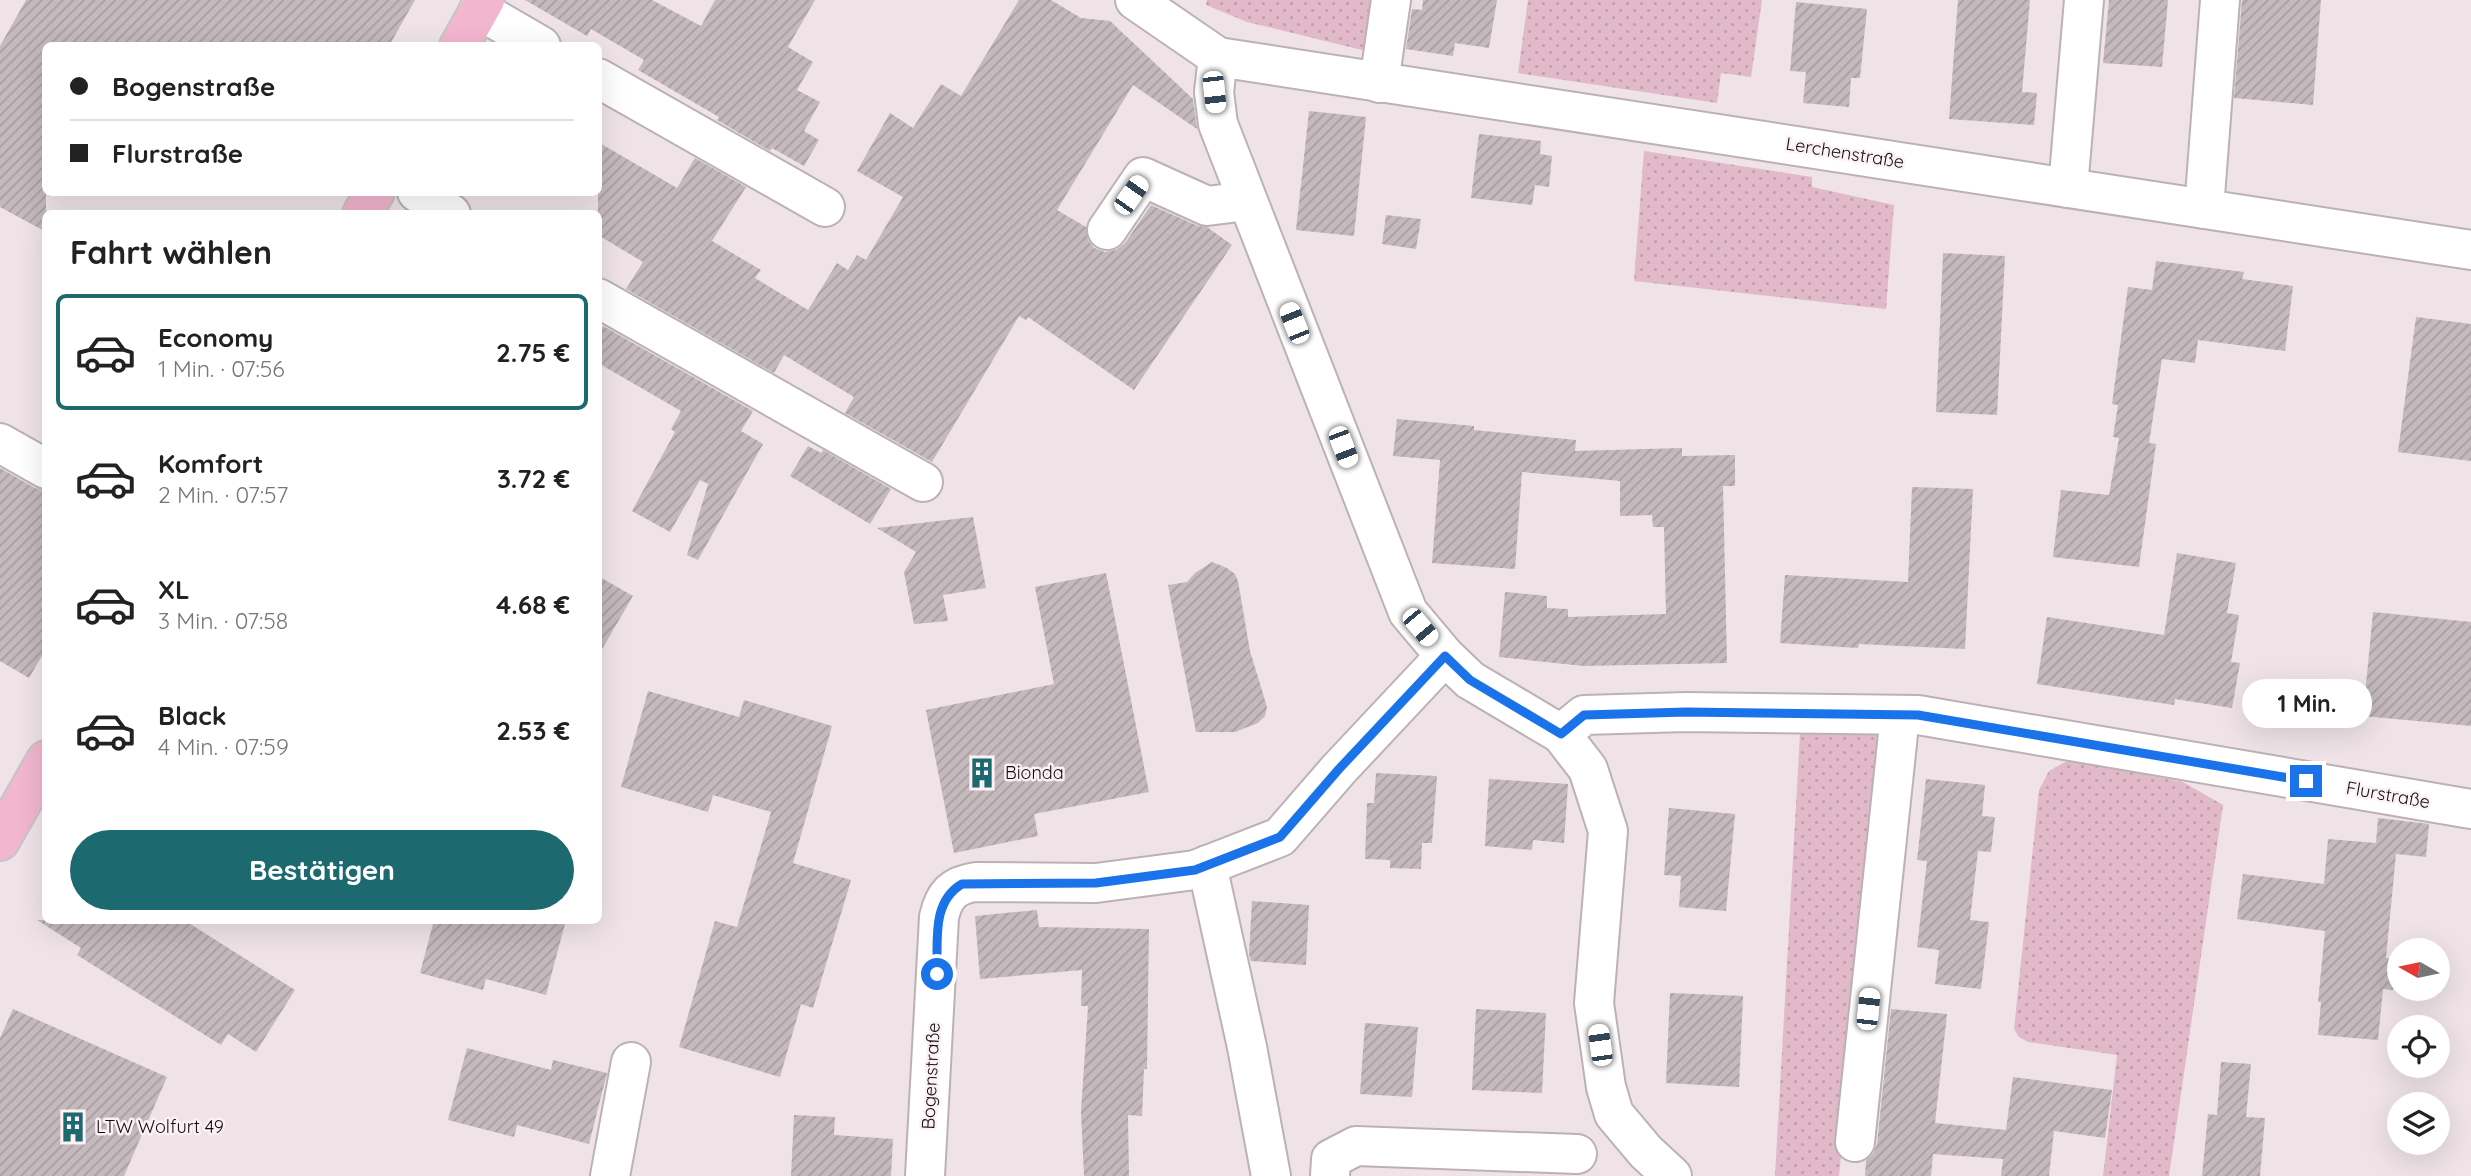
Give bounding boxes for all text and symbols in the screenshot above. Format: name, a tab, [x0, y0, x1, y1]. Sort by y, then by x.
text: Bogenstraße	[112, 70, 275, 103]
car	[1202, 70, 1227, 114]
street label: Lerchenstraße	[1784, 132, 1906, 173]
text: Flurstraße	[112, 137, 243, 170]
car	[1111, 172, 1152, 218]
text: Fahrt wählen	[70, 232, 272, 272]
car	[1277, 300, 1312, 346]
icon: car	[74, 321, 137, 384]
text: Economy	[158, 321, 273, 354]
text: 2.75 €	[496, 336, 570, 369]
text: 1 Min. · 07:56	[158, 354, 285, 383]
car	[1326, 424, 1361, 470]
icon: car	[74, 447, 137, 510]
text: Komfort	[158, 447, 263, 480]
text: 3.72 €	[497, 462, 570, 495]
text: 2 Min. · 07:57	[158, 480, 288, 509]
icon: car	[74, 573, 137, 636]
text: XL	[158, 573, 190, 606]
text: 4.68 €	[496, 588, 570, 621]
car	[1399, 604, 1442, 650]
text: 3 Min. · 07:58	[158, 606, 288, 635]
callout: 1 Min.	[2241, 680, 2371, 728]
text: 1 Min.	[2277, 689, 2337, 718]
icon: car	[74, 699, 137, 762]
text: Black	[158, 699, 227, 732]
text: 2.53 €	[496, 714, 570, 747]
text: 4 Min. · 07:59	[158, 732, 289, 761]
building icon: Bionda	[965, 756, 999, 790]
place label: Bionda	[1005, 761, 1064, 784]
route end	[2290, 765, 2322, 797]
street label: Flurstraße	[2344, 776, 2432, 813]
button: Bestätigen	[70, 830, 574, 910]
north arrow	[2387, 938, 2450, 1001]
map controls	[2387, 938, 2450, 1155]
route start	[921, 958, 953, 990]
car	[1856, 987, 1881, 1031]
button: locate	[2387, 1015, 2450, 1078]
street label: Bogenstraße	[916, 1022, 945, 1130]
car	[1587, 1023, 1614, 1067]
button: layers	[2387, 1092, 2450, 1155]
building icon: LTW Wolfurt 49	[56, 1110, 90, 1144]
place label: LTW Wolfurt 49	[96, 1115, 224, 1138]

